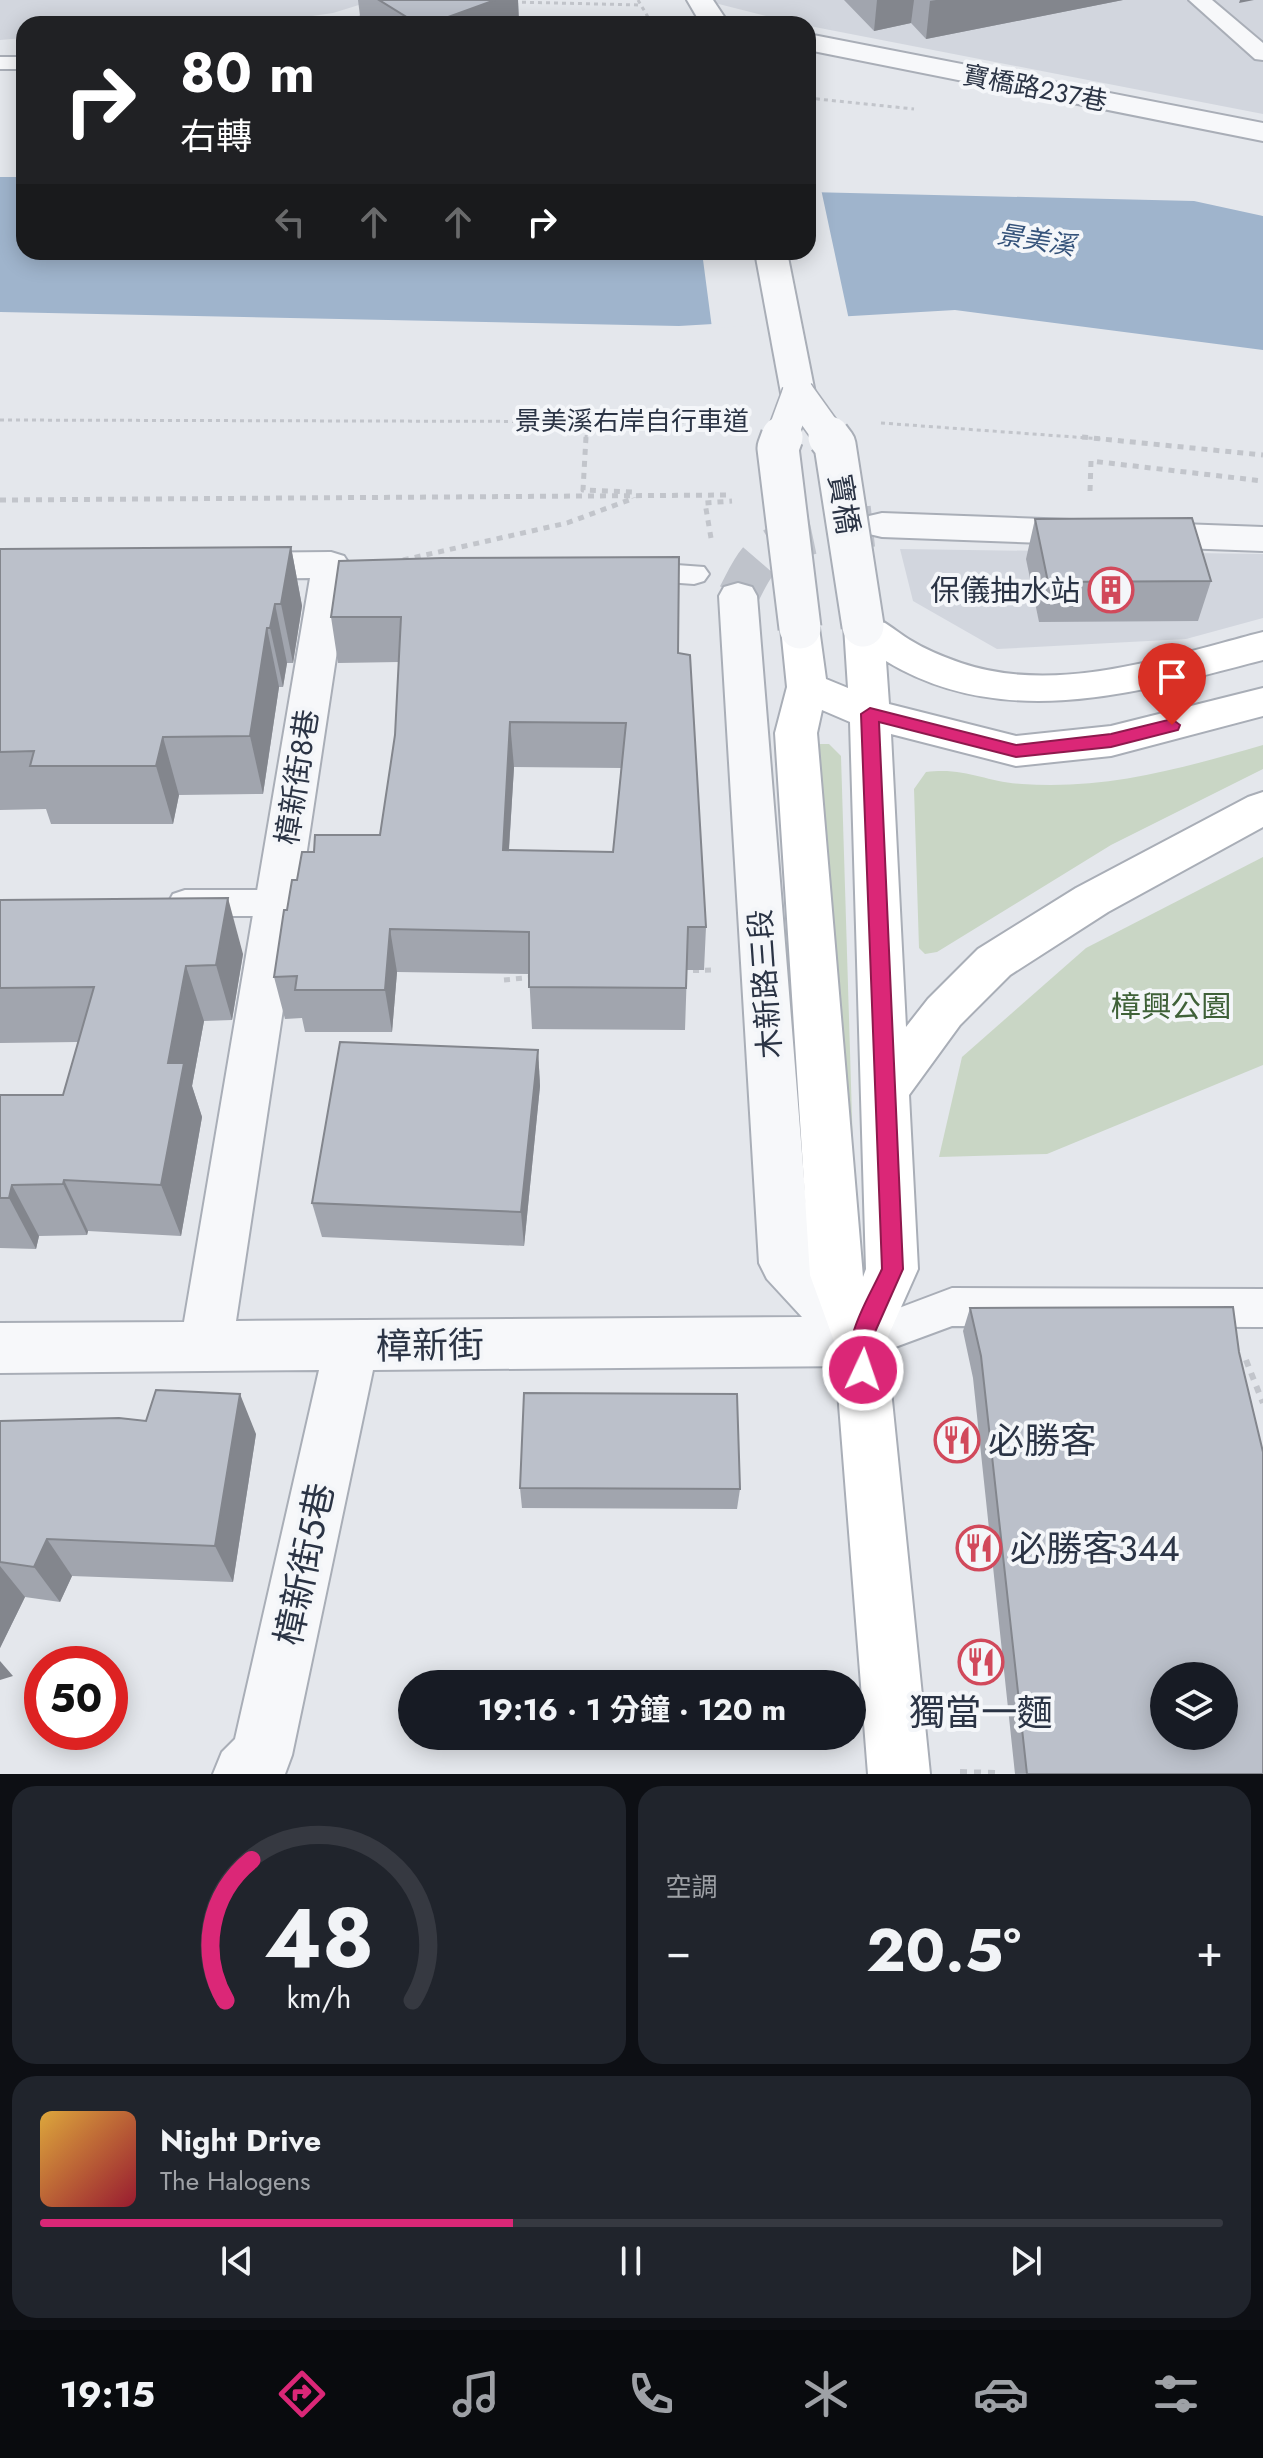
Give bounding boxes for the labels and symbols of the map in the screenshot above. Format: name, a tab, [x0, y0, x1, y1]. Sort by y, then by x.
street label: 寶橋路237巷	[960, 55, 1110, 121]
water label: 景美溪	[995, 215, 1081, 265]
street label: 景美溪右岸自行車道	[515, 402, 749, 440]
street label: 寶橋	[818, 471, 870, 537]
building icon: 保儀抽水站	[1087, 566, 1135, 614]
place label: 保儀抽水站	[930, 569, 1080, 612]
pin	[1138, 643, 1206, 725]
street label: 樟新街8巷	[265, 706, 329, 848]
street label: 木新路三段	[738, 908, 792, 1060]
park label: 樟興公園	[1111, 985, 1231, 1028]
street label: 樟新街	[376, 1318, 484, 1372]
position arrow	[821, 1328, 905, 1412]
place label: 必勝客	[988, 1414, 1096, 1466]
restaurant icon: 必勝客	[933, 1416, 981, 1464]
street label: 樟新街5巷	[261, 1478, 347, 1650]
place label: 必勝客344	[1010, 1522, 1180, 1574]
restaurant icon: 必勝客344	[955, 1524, 1003, 1572]
restaurant icon: 獨當一麵	[957, 1638, 1005, 1686]
speed limit sign: 50	[24, 1646, 128, 1750]
place label: 獨當一麵	[909, 1686, 1053, 1738]

